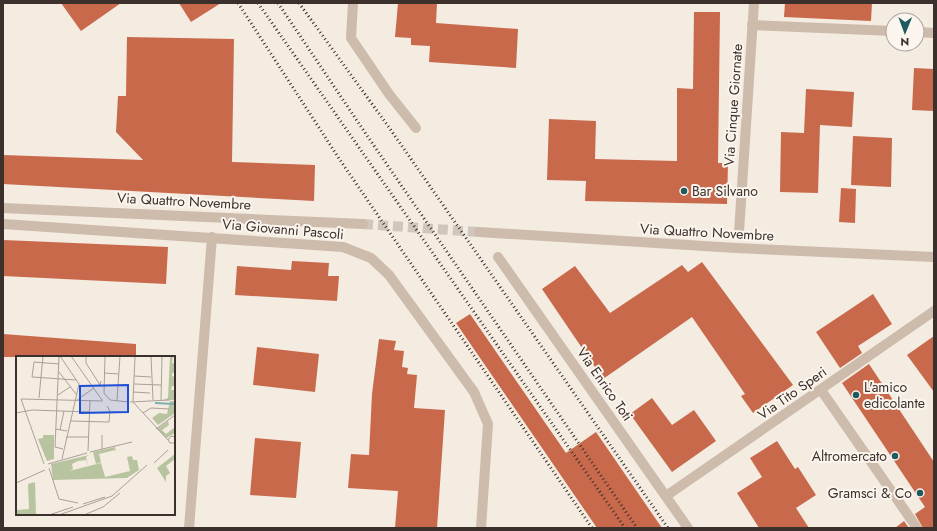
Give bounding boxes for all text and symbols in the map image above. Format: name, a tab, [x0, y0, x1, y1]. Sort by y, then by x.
north arrow	[885, 12, 925, 52]
text: N	[900, 34, 909, 50]
street label: Via Cinque Giornate	[719, 43, 747, 167]
place label: Bar Silvano	[692, 181, 758, 201]
marker: Bar Silvano	[679, 186, 689, 196]
street label: Via Quattro Novembre	[116, 188, 252, 214]
street label: Via Giovanni Pascoli	[221, 214, 345, 244]
street label: Via Quattro Novembre	[639, 219, 775, 245]
street label: Via Enrico Toti	[572, 343, 638, 425]
inset map	[16, 356, 175, 515]
street label: Via Tito Speri	[753, 362, 831, 424]
place label: L'amico edicolante	[864, 377, 925, 413]
marker: L'amico edicolante	[851, 390, 861, 400]
place label: Altromercato	[812, 446, 887, 466]
marker: Altromercato	[890, 451, 900, 461]
place label: Gramsci & Co	[828, 483, 912, 503]
marker: Gramsci & Co	[915, 488, 925, 498]

